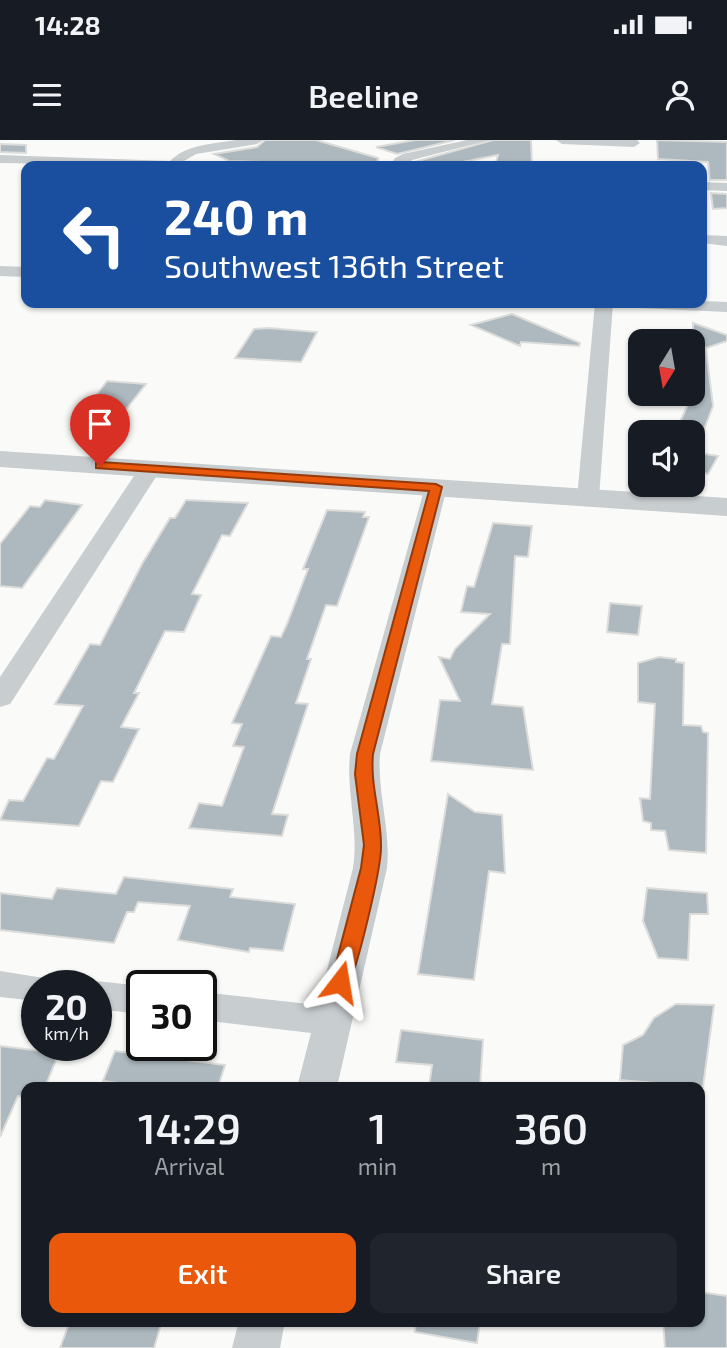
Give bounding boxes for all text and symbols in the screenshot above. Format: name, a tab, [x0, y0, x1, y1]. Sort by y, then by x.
text: 14:28	[35, 9, 101, 40]
icon: menu	[28, 76, 66, 114]
text: Beeline	[308, 76, 419, 114]
icon: person	[661, 76, 699, 114]
text: 240 m	[164, 186, 308, 245]
icon: left	[49, 189, 140, 280]
text: Southwest 136th Street	[164, 246, 504, 284]
north arrow	[628, 329, 705, 406]
map controls	[628, 329, 705, 497]
pin	[70, 394, 130, 466]
icon: arrive	[81, 405, 119, 443]
button: sound	[628, 420, 705, 497]
position arrow	[303, 945, 377, 1019]
speed limit sign: 30	[126, 970, 217, 1061]
text: 20	[45, 985, 88, 1027]
text: km/h	[44, 1022, 89, 1044]
text: 14:29	[138, 1102, 241, 1152]
text: 1	[369, 1102, 386, 1152]
text: 360	[514, 1102, 588, 1152]
text: Arrival	[154, 1152, 224, 1180]
text: min	[358, 1152, 397, 1180]
text: m	[541, 1152, 561, 1180]
button: Exit	[49, 1233, 356, 1313]
button: Share	[370, 1233, 677, 1313]

